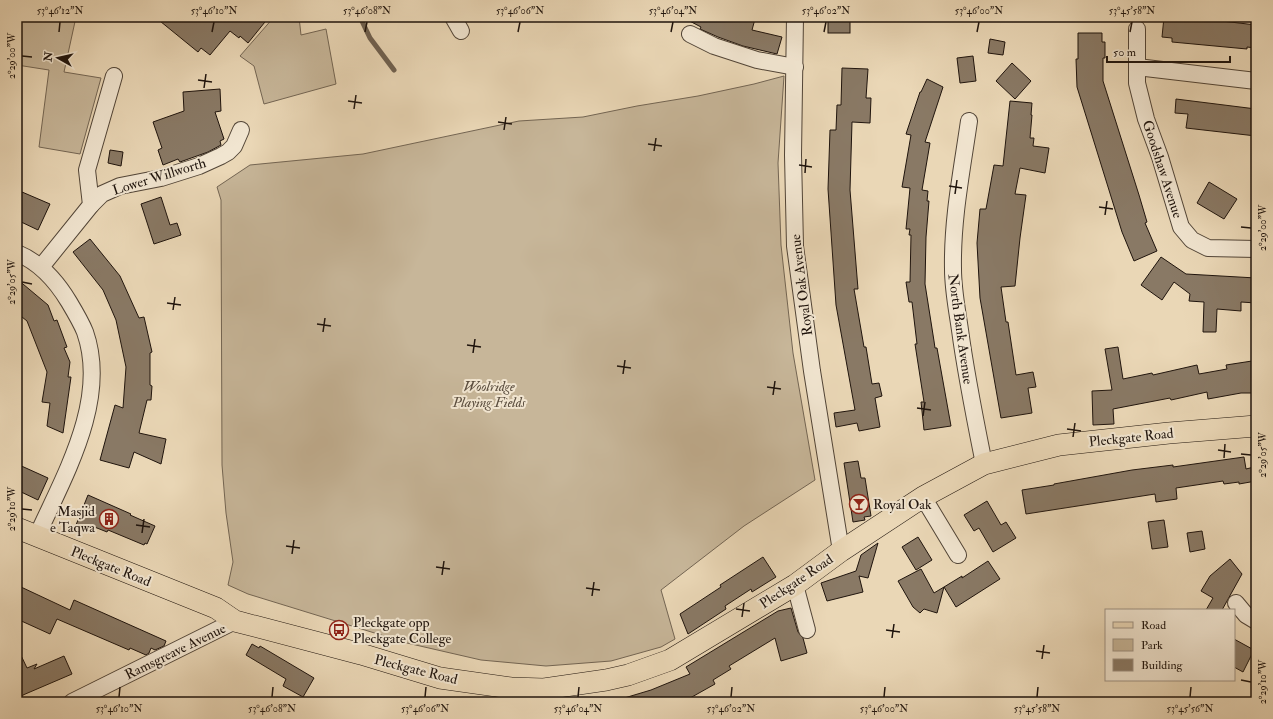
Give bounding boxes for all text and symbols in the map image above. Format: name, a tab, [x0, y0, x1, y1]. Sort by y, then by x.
text: 53°46'12"N	[37, 5, 83, 17]
text: 53°46'10"N	[191, 5, 237, 17]
text: 53°46'08"N	[343, 5, 391, 17]
text: 53°46'06"N	[496, 5, 544, 17]
text: 53°46'04"N	[649, 5, 697, 17]
text: 53°46'02"N	[802, 5, 850, 17]
text: 53°46'00"N	[955, 5, 1003, 17]
text: 53°45'58"N	[1109, 5, 1155, 17]
text: 2°29'00"W	[6, 32, 18, 79]
north arrow	[38, 38, 78, 78]
scale bar	[1107, 38, 1230, 64]
text: 50 m	[1113, 45, 1137, 60]
text: N	[41, 50, 56, 63]
street label: Goodshaw Avenue	[1139, 118, 1186, 220]
street label: Lower Willworth	[110, 154, 209, 199]
text: 2°29'00"W	[1257, 204, 1269, 251]
street label: Royal Oak Avenue	[787, 233, 817, 337]
text: 2°29'05"W	[6, 258, 18, 305]
street label: North Bank Avenue	[944, 273, 977, 386]
park label: Woolridge Playing Fields	[452, 378, 527, 411]
street label: Pleckgate Road	[1088, 425, 1174, 450]
text: 2°29'05"W	[1257, 431, 1269, 478]
text: 2°29'10"W	[6, 486, 18, 531]
bar icon: Royal Oak	[848, 493, 870, 515]
place label: Royal Oak	[873, 496, 932, 514]
place label: Masjid e Taqwa	[50, 503, 95, 536]
building icon: Masjid e Taqwa	[98, 508, 120, 530]
street label: Pleckgate Road	[68, 543, 154, 590]
street label: Pleckgate Road	[756, 551, 836, 612]
legend	[1105, 609, 1235, 681]
place label: Pleckgate opp Pleckgate College	[353, 614, 452, 647]
text: Road	[1141, 618, 1166, 633]
bus stop icon: Pleckgate opp Pleckgate College	[328, 619, 350, 641]
street label: Ramsgreave Avenue	[122, 620, 229, 683]
text: Park	[1141, 638, 1163, 653]
street label: Pleckgate Road	[373, 651, 459, 688]
text: Building	[1141, 658, 1184, 673]
text: 2°29'10"W	[1257, 659, 1269, 704]
text: 53°46'10"N	[96, 703, 142, 715]
text: 53°46'08"N	[248, 703, 296, 715]
text: 53°46'06"N	[401, 703, 449, 715]
text: 53°46'04"N	[554, 703, 602, 715]
text: 53°46'02"N	[707, 703, 755, 715]
text: 53°46'00"N	[860, 703, 908, 715]
text: 53°45'58"N	[1014, 703, 1060, 715]
text: 53°45'56"N	[1167, 703, 1213, 715]

